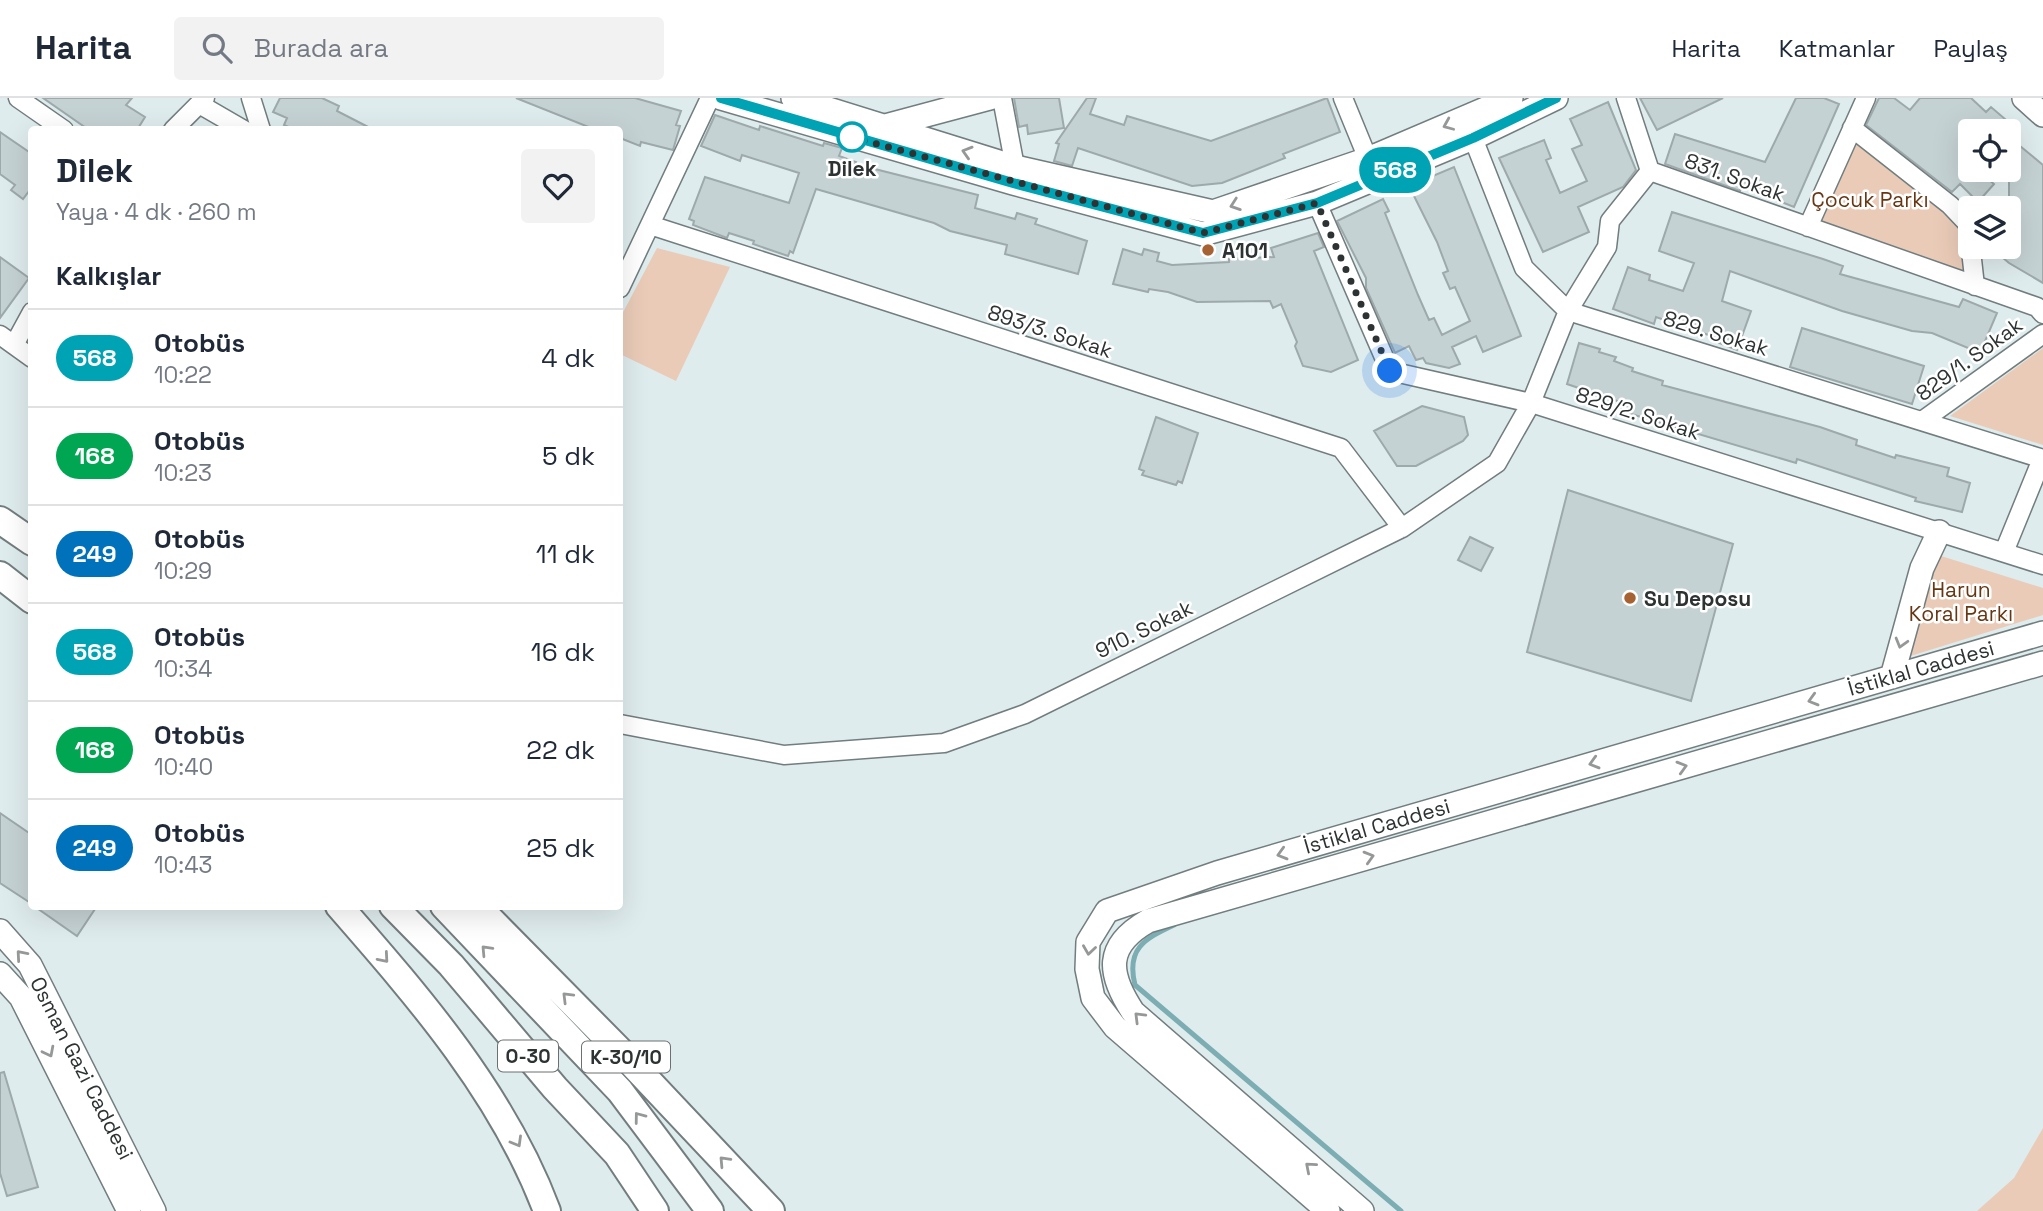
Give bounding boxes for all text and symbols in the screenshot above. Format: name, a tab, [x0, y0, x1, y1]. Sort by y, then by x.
search box	[174, 17, 664, 80]
text: Harita	[35, 27, 132, 69]
icon: search	[198, 29, 236, 67]
text: Burada ara	[254, 31, 388, 65]
text: Harita	[1672, 33, 1741, 64]
text: Katmanlar	[1779, 33, 1895, 64]
text: Paylaş	[1933, 33, 2008, 64]
one-way arrow	[1443, 117, 1455, 131]
map controls	[1958, 119, 2021, 259]
button: locate	[1958, 119, 2021, 182]
marker: Dilek	[837, 122, 867, 152]
one-way arrow	[962, 146, 974, 161]
street label: 831. Sokak	[1681, 146, 1789, 208]
line badge: 568	[1355, 147, 1435, 193]
button: heart	[521, 149, 595, 223]
text: Dilek	[56, 150, 133, 192]
text: 568	[1373, 154, 1417, 185]
place label: Dilek	[827, 155, 877, 182]
park label: Çocuk Parkı	[1811, 186, 1929, 213]
button: layers	[1958, 196, 2021, 259]
text: Yaya · 4 dk · 260 m	[56, 197, 257, 227]
one-way arrow	[1230, 197, 1242, 211]
place label: A101	[1222, 237, 1268, 264]
marker: A101	[1200, 242, 1216, 258]
text: Kalkışlar	[56, 259, 162, 293]
street label: 893/3. Sokak	[984, 298, 1116, 364]
street label: 829. Sokak	[1660, 304, 1772, 362]
street label: 829/1. Sokak	[1910, 311, 2028, 407]
text: Otobüs	[154, 326, 245, 360]
text: 4 dk	[541, 341, 595, 375]
text: 568	[73, 342, 116, 373]
your location	[1372, 353, 1407, 388]
text: 10:22	[154, 360, 212, 390]
street label: 829/2. Sokak	[1572, 380, 1704, 446]
text: Otobüs	[154, 424, 245, 458]
text: 5 dk	[542, 439, 595, 473]
text: 168	[74, 440, 115, 471]
text: 10:23	[154, 458, 212, 488]
text: Otobüs	[154, 522, 245, 556]
text: 11 dk	[536, 537, 595, 571]
text: 249	[73, 538, 116, 569]
text: 10:29	[154, 556, 212, 586]
park label: Harun Koral Parkı	[1909, 576, 2013, 627]
place label: Su Deposu	[1644, 585, 1751, 612]
marker: Su Deposu	[1622, 590, 1638, 606]
street label: 910. Sokak	[1091, 594, 1197, 664]
text: Otobüs	[154, 620, 245, 654]
street label: İstiklal Caddesi	[1845, 634, 1997, 702]
text: 16 dk	[531, 635, 595, 669]
text: 568	[73, 636, 116, 667]
one-way arrow	[1895, 636, 1910, 648]
text: 10:34	[154, 654, 212, 684]
one-way arrow	[1807, 691, 1819, 706]
text: Otobüs	[154, 718, 245, 752]
text: 22 dk	[526, 733, 595, 767]
text: 168	[74, 734, 115, 765]
text: 10:40	[154, 752, 213, 782]
one-way arrow	[1588, 755, 1600, 770]
one-way arrow	[1676, 761, 1688, 776]
street label: İstiklal Caddesi	[1301, 792, 1453, 860]
text: Otobüs	[154, 816, 245, 850]
text: 25 dk	[526, 831, 595, 865]
text: 249	[73, 832, 116, 863]
one-way arrow	[1276, 845, 1288, 860]
text: 10:43	[154, 850, 212, 880]
one-way arrow	[1363, 851, 1375, 866]
one-way arrow	[1082, 944, 1097, 956]
one-way arrow	[481, 945, 494, 958]
one-way arrow	[17, 950, 29, 963]
one-way arrow	[376, 950, 389, 963]
street label: Osman Gazi Caddesi	[24, 972, 140, 1164]
one-way arrow	[563, 993, 575, 1005]
one-way arrow	[1135, 1012, 1148, 1025]
road number: O-30	[498, 1040, 558, 1072]
road number: K-30/10	[582, 1042, 670, 1072]
one-way arrow	[40, 1045, 54, 1057]
one-way arrow	[635, 1113, 648, 1125]
one-way arrow	[509, 1135, 522, 1148]
one-way arrow	[720, 1156, 733, 1169]
one-way arrow	[1306, 1163, 1319, 1175]

